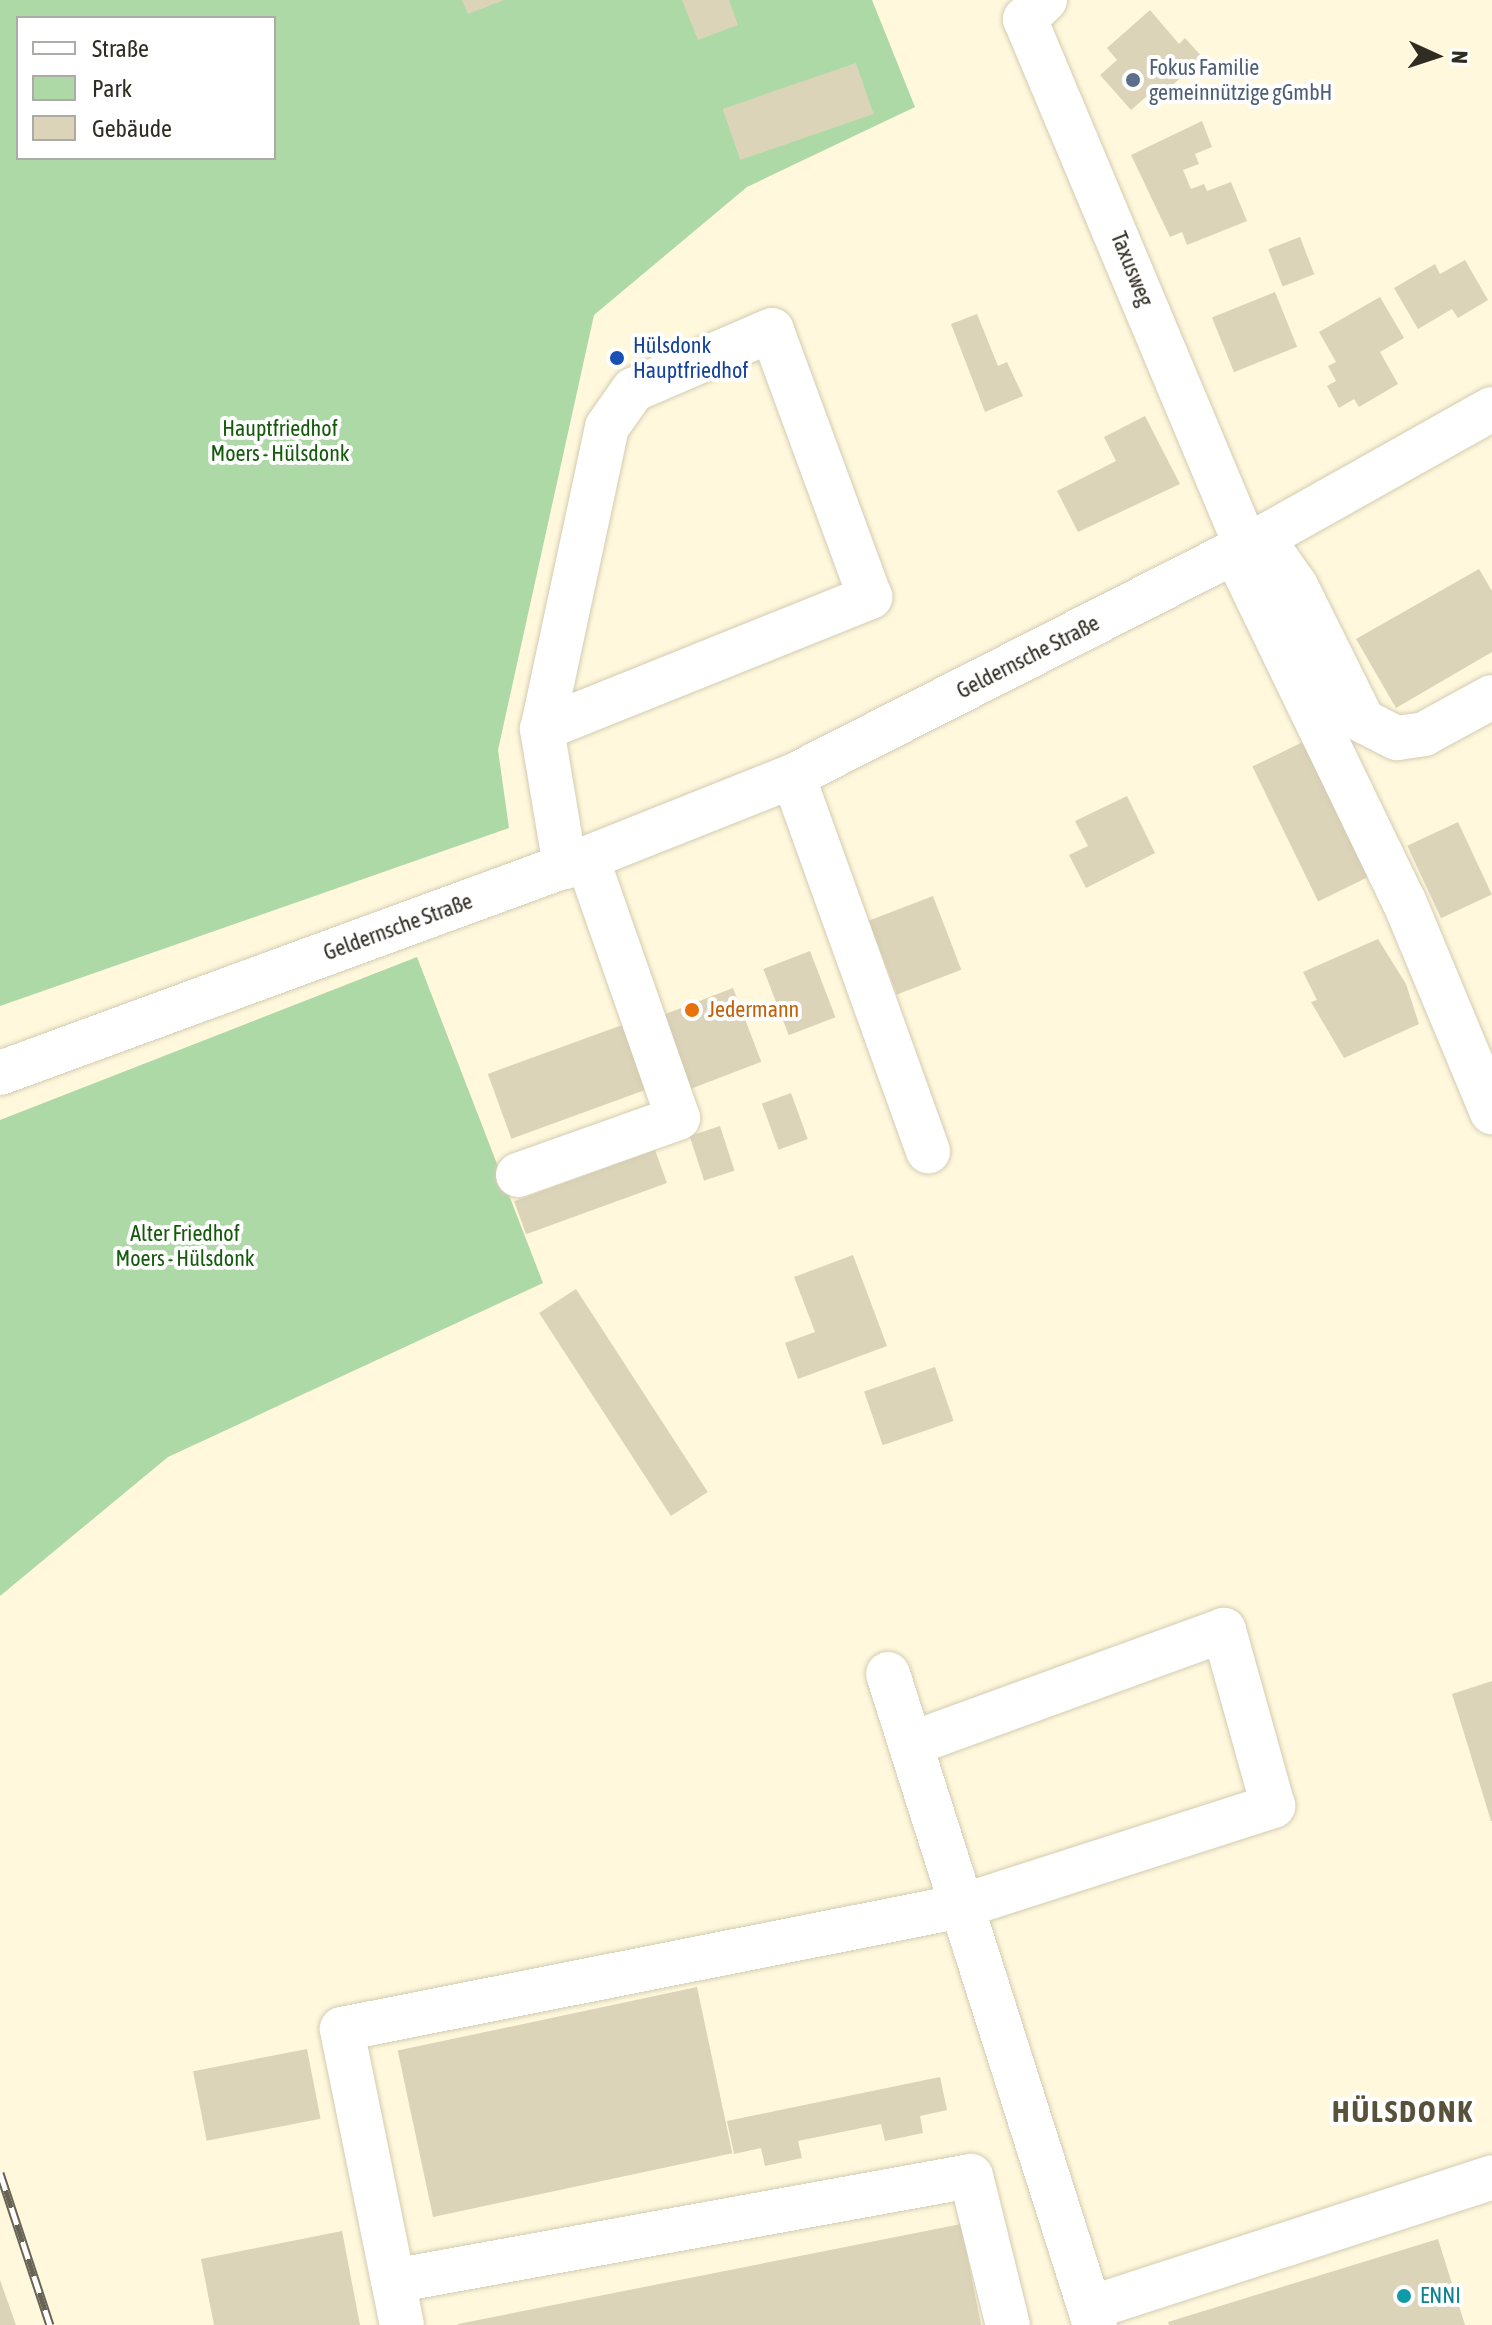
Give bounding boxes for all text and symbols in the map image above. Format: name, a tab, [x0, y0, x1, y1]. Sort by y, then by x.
legend	[16, 16, 276, 160]
north arrow	[1396, 16, 1476, 96]
text: Straße	[92, 35, 149, 62]
text: N	[1447, 50, 1473, 64]
place label: Fokus Familie gemeinnützige gGmbH	[1149, 54, 1332, 106]
marker: Fokus Familie gemeinnützige gGmbH	[1124, 71, 1142, 89]
text: Park	[92, 75, 132, 102]
text: Gebäude	[92, 115, 172, 142]
street label: Taxusweg	[1105, 228, 1159, 310]
place label: Hülsdonk Hauptfriedhof	[633, 332, 748, 384]
marker: Hülsdonk Hauptfriedhof	[608, 349, 626, 367]
park label: Hauptfriedhof Moers - Hülsdonk	[211, 415, 349, 466]
street label: Geldernsche Straße	[952, 610, 1104, 704]
street label: Geldernsche Straße	[320, 888, 476, 966]
place label: Jedermann	[708, 997, 799, 1023]
marker: Jedermann	[683, 1001, 701, 1019]
park label: Alter Friedhof Moers - Hülsdonk	[116, 1220, 254, 1272]
district label: HÜLSDONK	[1332, 2093, 1474, 2129]
place label: ENNI	[1420, 2283, 1461, 2309]
marker: ENNI	[1395, 2287, 1413, 2305]

